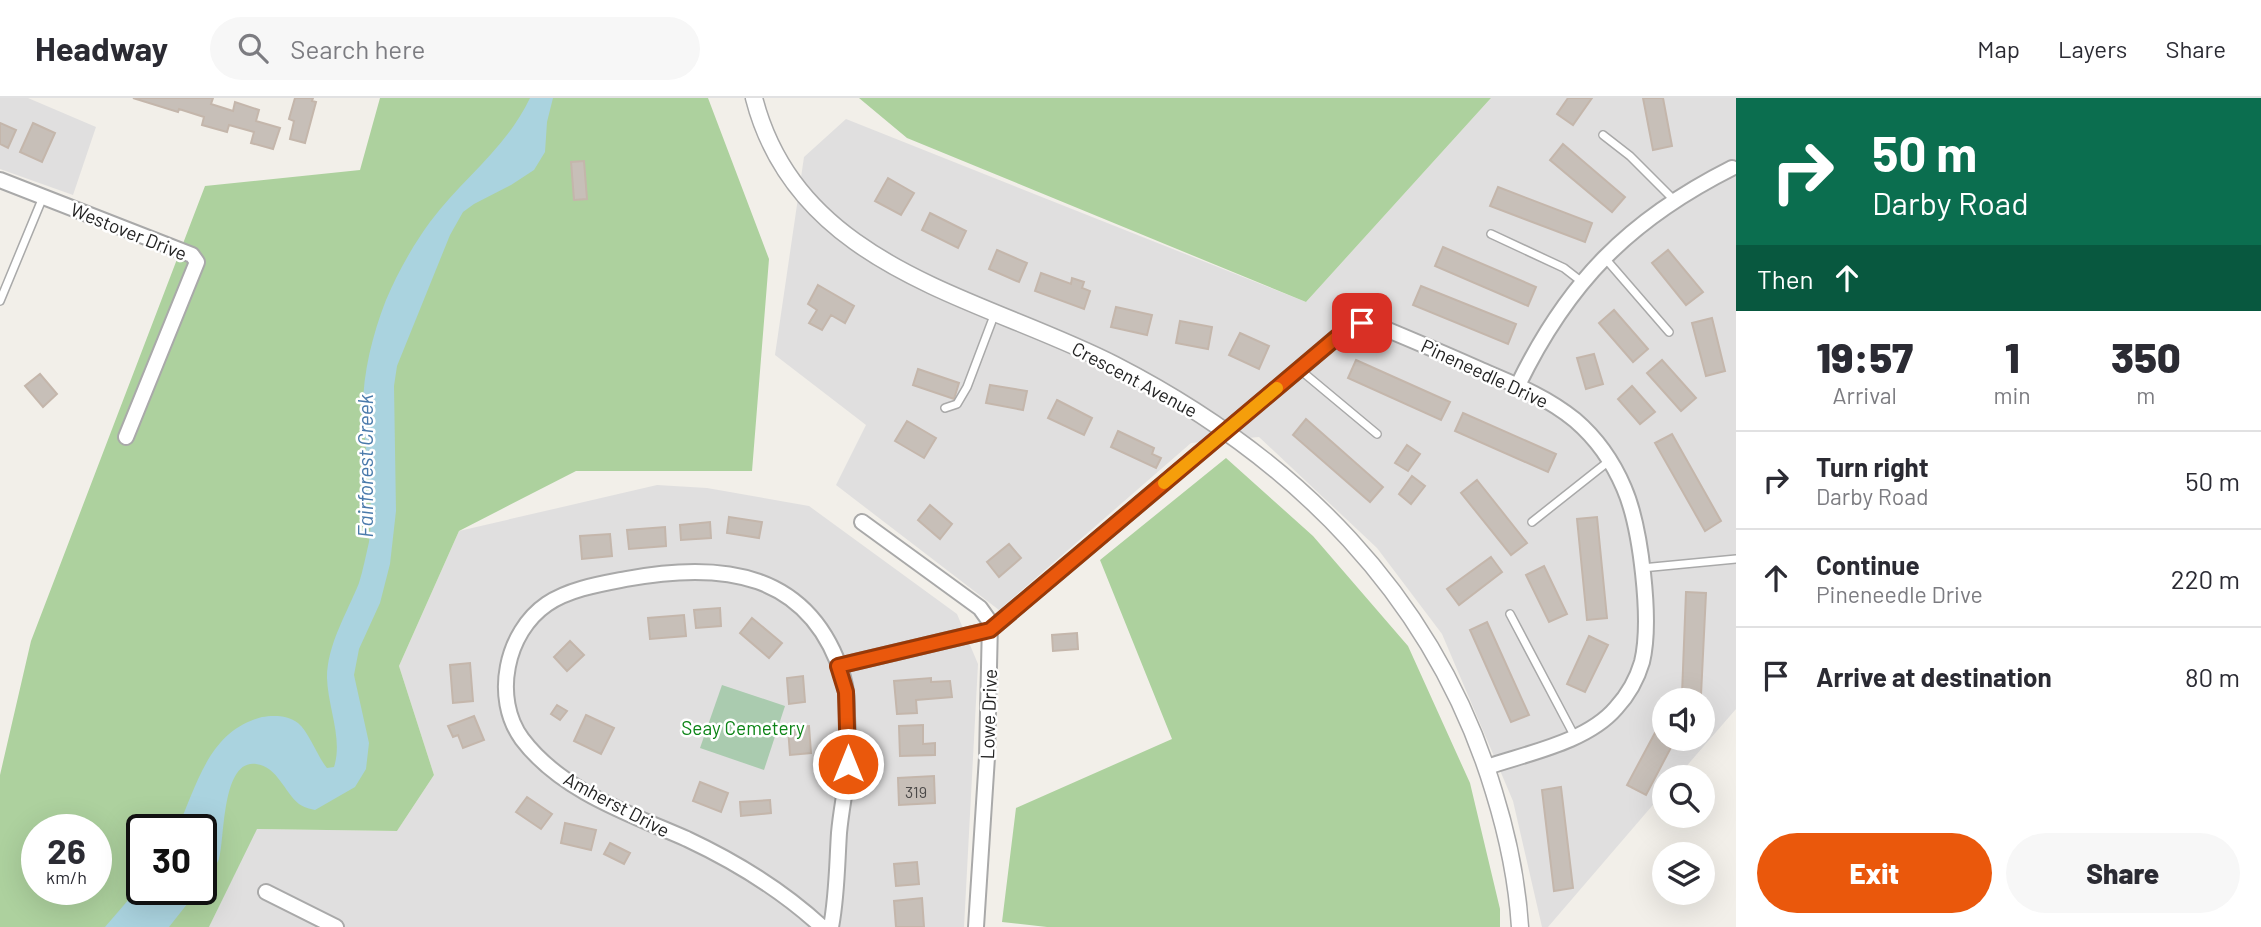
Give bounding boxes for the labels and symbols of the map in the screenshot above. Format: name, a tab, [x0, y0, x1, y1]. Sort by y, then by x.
street label: Westover Drive	[68, 197, 190, 265]
pin	[1332, 293, 1392, 353]
street label: Pineneedle Drive	[1418, 333, 1552, 413]
street label: Crescent Avenue	[1068, 336, 1202, 422]
water label: Fairforest Creek	[352, 393, 377, 538]
street label: Lowe Drive	[975, 668, 1001, 760]
park label: Seay Cemetery	[681, 716, 805, 739]
position arrow	[811, 727, 885, 801]
street label: Amherst Drive	[560, 766, 674, 842]
house number: 319	[905, 782, 927, 801]
speed limit sign: 30	[126, 814, 217, 905]

